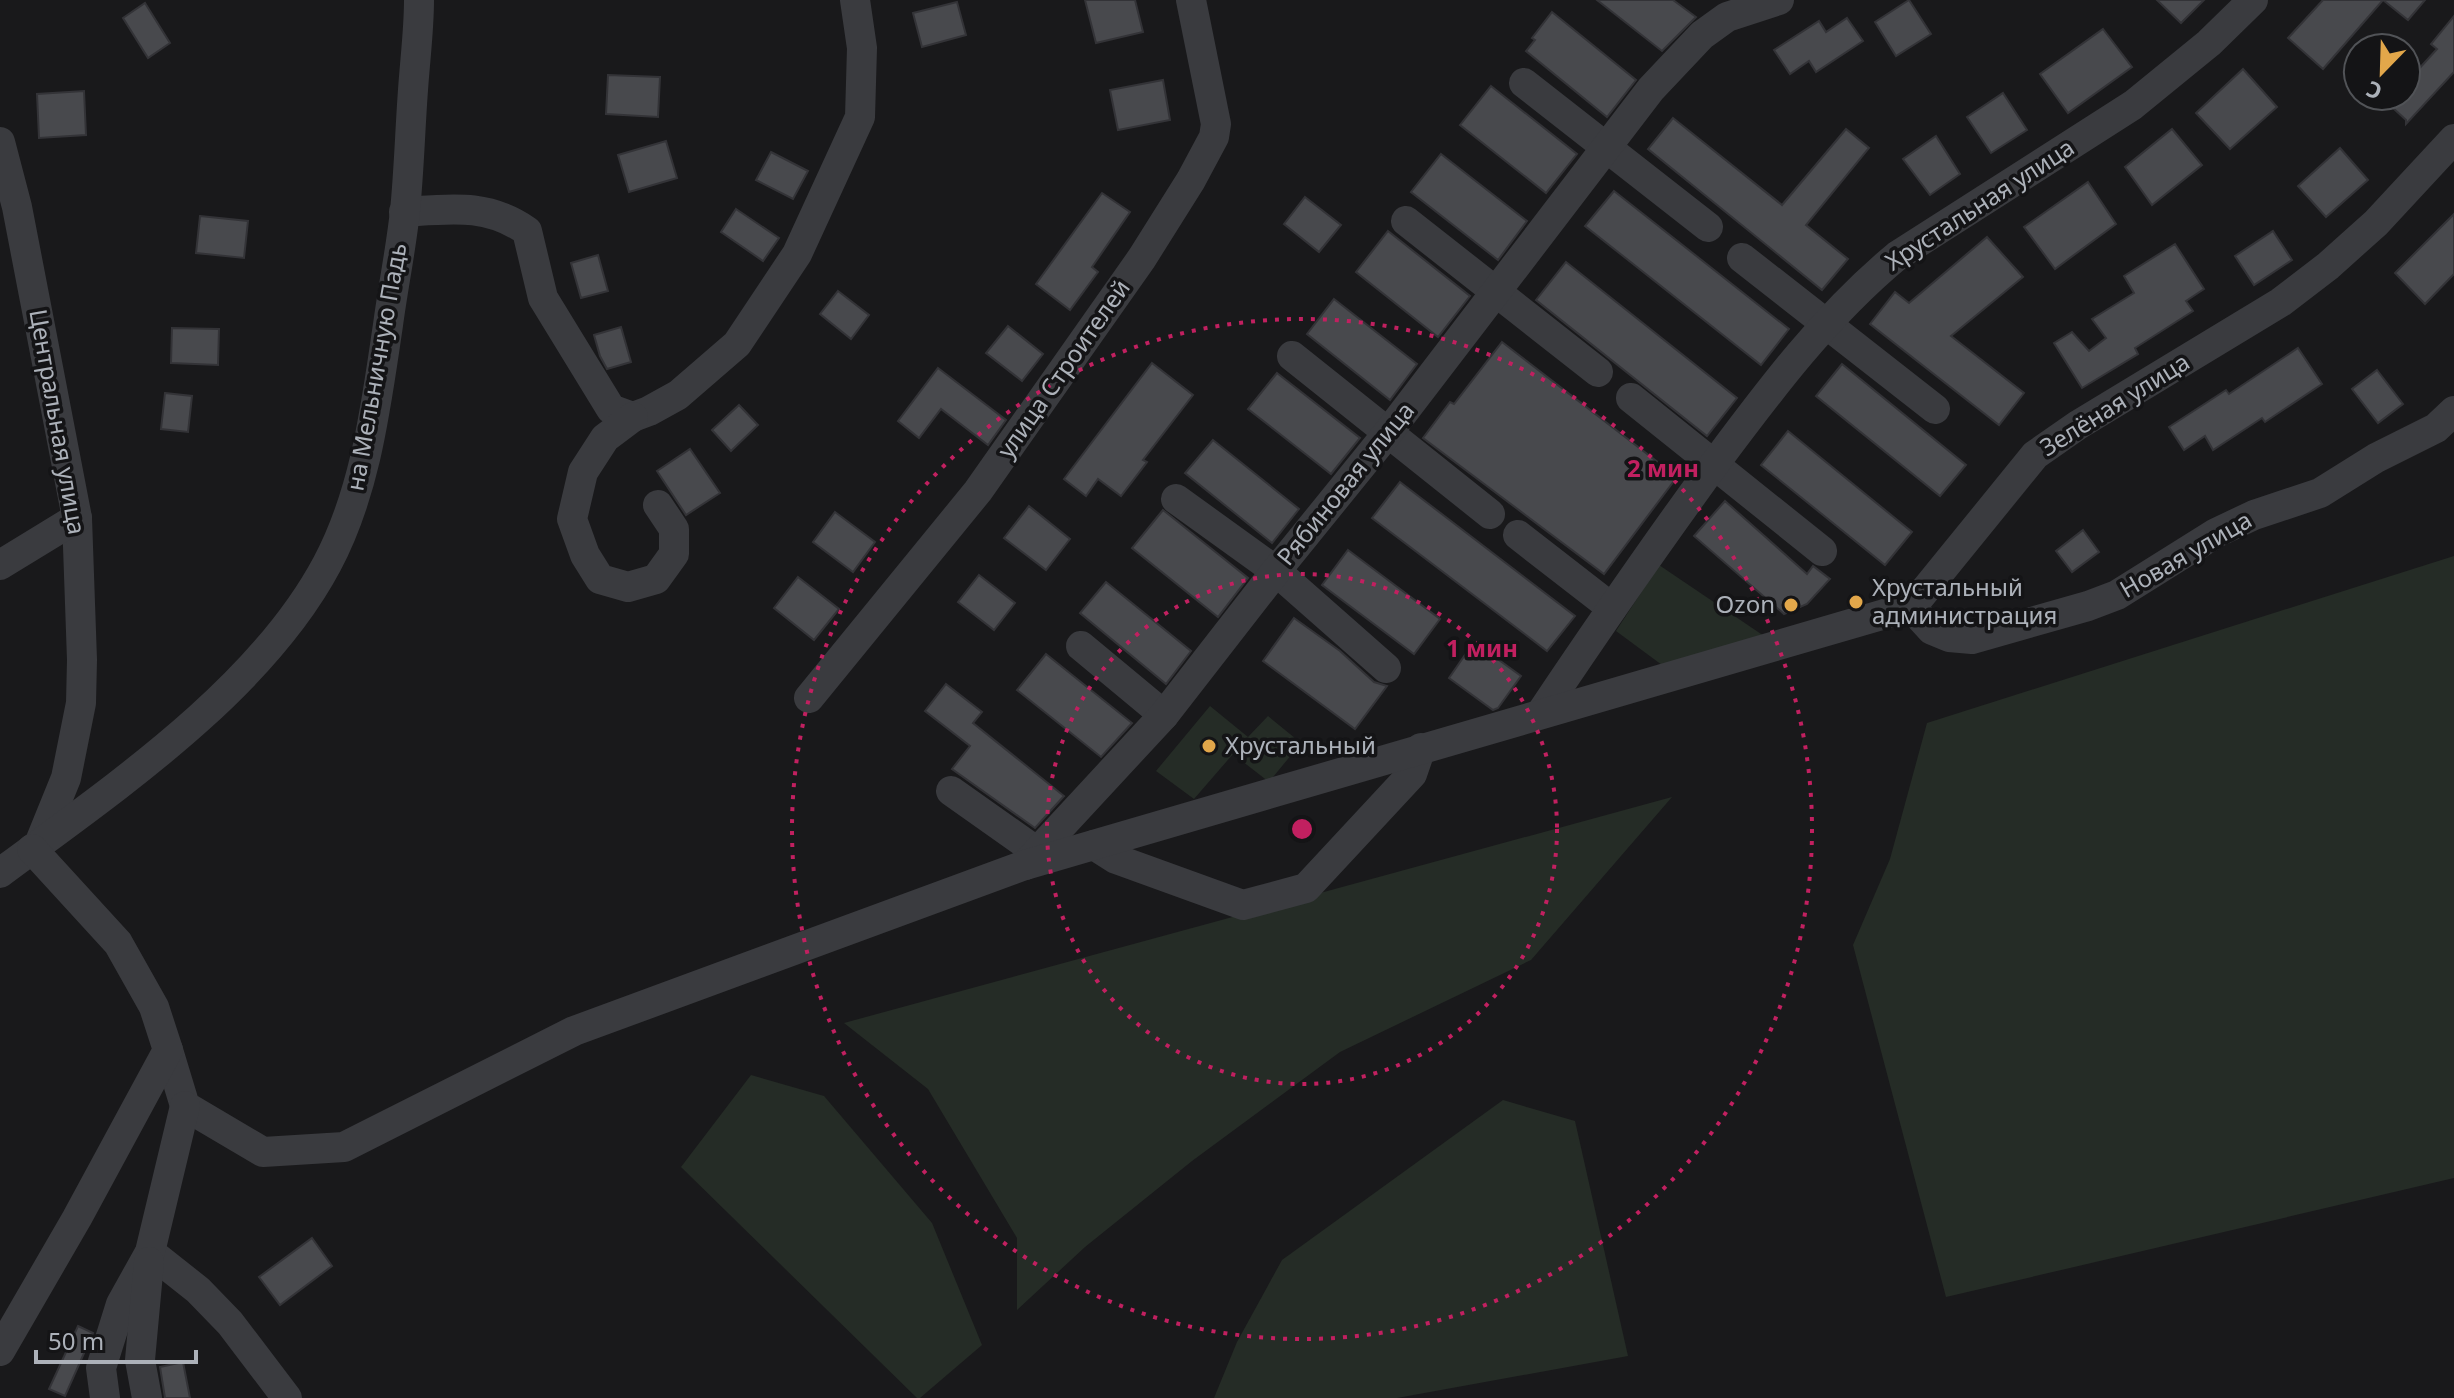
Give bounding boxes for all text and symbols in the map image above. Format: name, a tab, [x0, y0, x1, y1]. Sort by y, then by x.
north arrow	[2342, 32, 2422, 112]
text: С	[2361, 75, 2386, 108]
street label: Хрустальная улица	[1878, 130, 2080, 277]
street label: на Мельничную Падь	[337, 240, 414, 493]
street label: улица Строителей	[989, 272, 1137, 464]
street label: Центральная улица	[22, 307, 95, 537]
street label: Зелёная улица	[2033, 345, 2195, 463]
street label: Рябиновая улица	[1269, 394, 1421, 572]
text: 2 мин	[1627, 451, 1699, 484]
street label: Новая улица	[2113, 503, 2257, 605]
place label: Хрустальный администрация	[1872, 570, 2057, 631]
place label: Ozon	[1716, 587, 1775, 620]
marker: Хрустальный администрация	[1847, 593, 1865, 611]
marker: Ozon	[1782, 596, 1800, 614]
text: 1 мин	[1446, 631, 1518, 664]
place label: Хрустальный	[1225, 728, 1376, 761]
marker: Хрустальный	[1200, 737, 1218, 755]
centre of rings	[1288, 815, 1316, 843]
scale bar	[36, 1314, 196, 1364]
text: 50 m	[48, 1324, 104, 1357]

